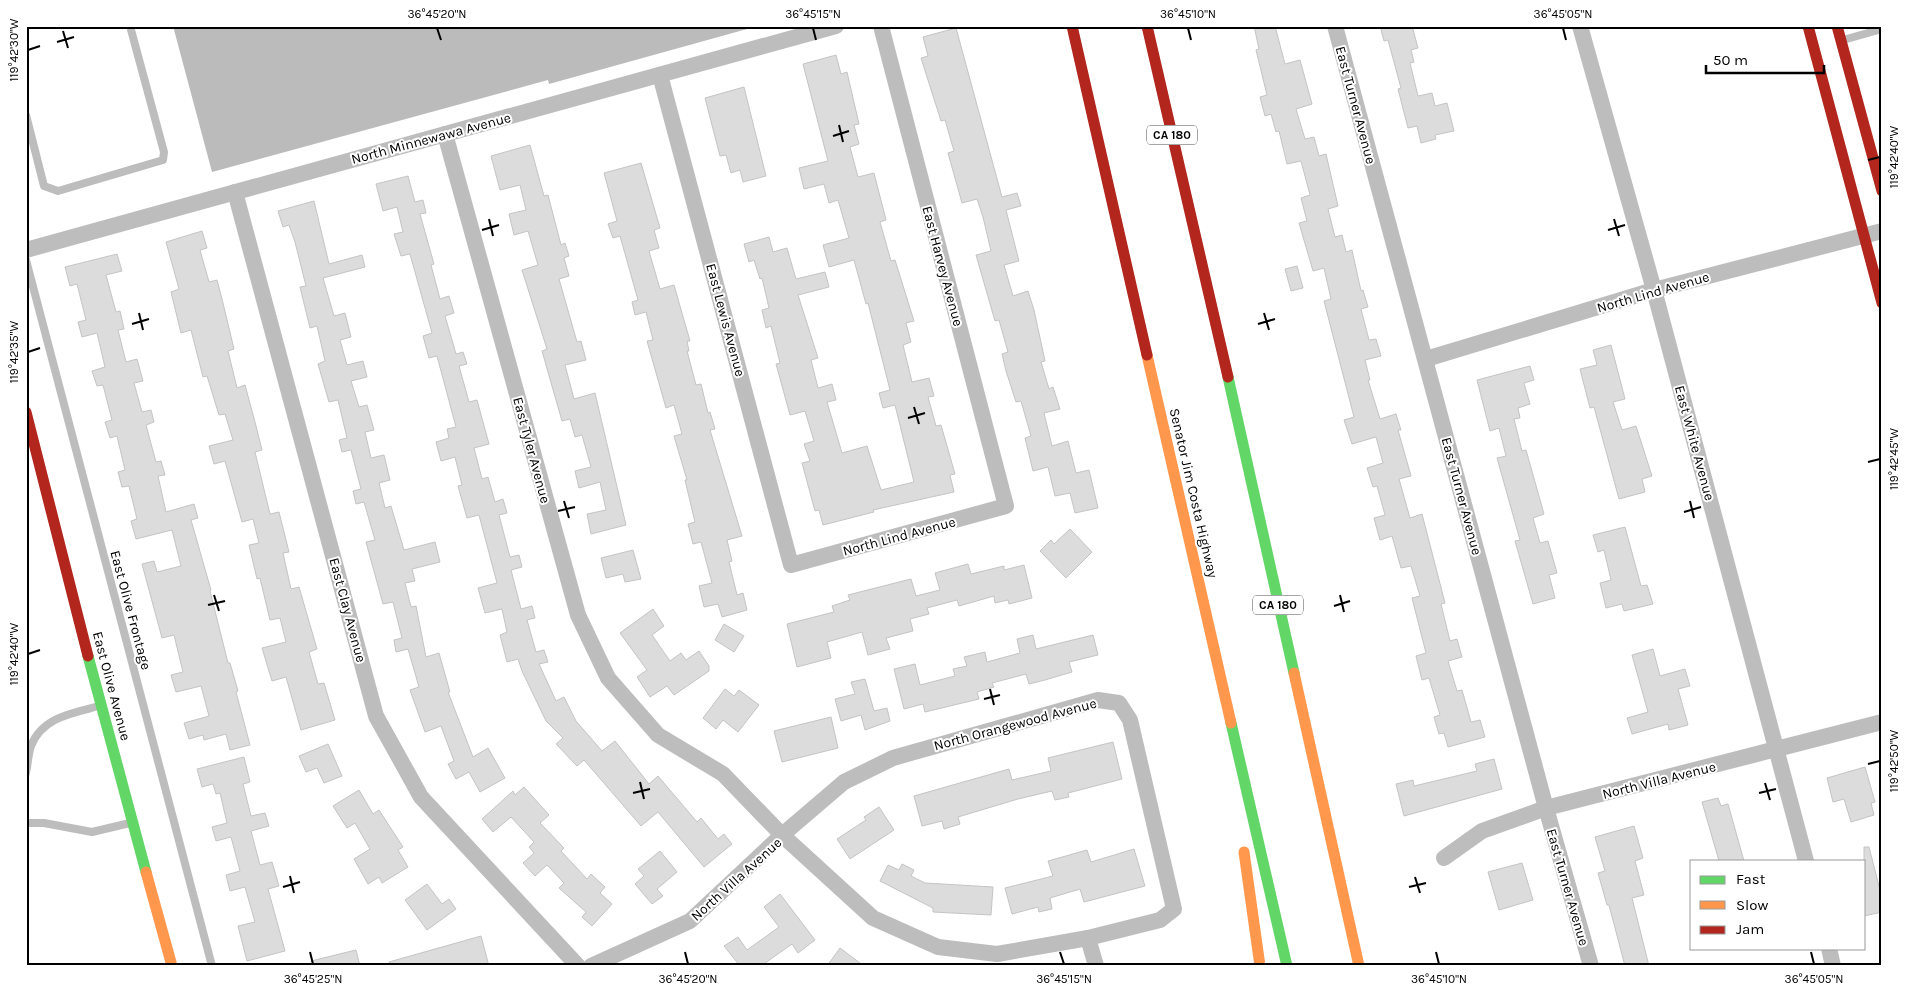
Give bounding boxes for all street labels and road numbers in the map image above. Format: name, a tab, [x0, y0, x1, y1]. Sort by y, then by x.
street label: East Turner Avenue	[1332, 44, 1379, 166]
street label: North Minnewawa Avenue	[349, 109, 513, 168]
road number: CA 180	[1147, 126, 1197, 144]
street label: East Harvey Avenue	[918, 204, 967, 328]
street label: East Lewis Avenue	[702, 262, 749, 379]
street label: North Lind Avenue	[1595, 268, 1711, 317]
street label: East White Avenue	[1671, 384, 1718, 503]
street label: East Tyler Avenue	[509, 395, 554, 505]
street label: Senator Jim Costa Highway	[1166, 407, 1221, 580]
street label: East Turner Avenue	[1438, 435, 1485, 557]
street label: North Lind Avenue	[841, 513, 957, 560]
street label: East Olive Frontage	[106, 549, 155, 672]
street label: East Clay Avenue	[325, 556, 370, 664]
road number: CA 180	[1253, 596, 1303, 614]
street label: East Olive Avenue	[89, 630, 134, 743]
street label: North Orangewood Avenue	[932, 695, 1098, 754]
street label: North Villa Avenue	[1601, 758, 1718, 803]
street label: East Turner Avenue	[1543, 827, 1592, 948]
street label: North Villa Avenue	[687, 834, 785, 925]

